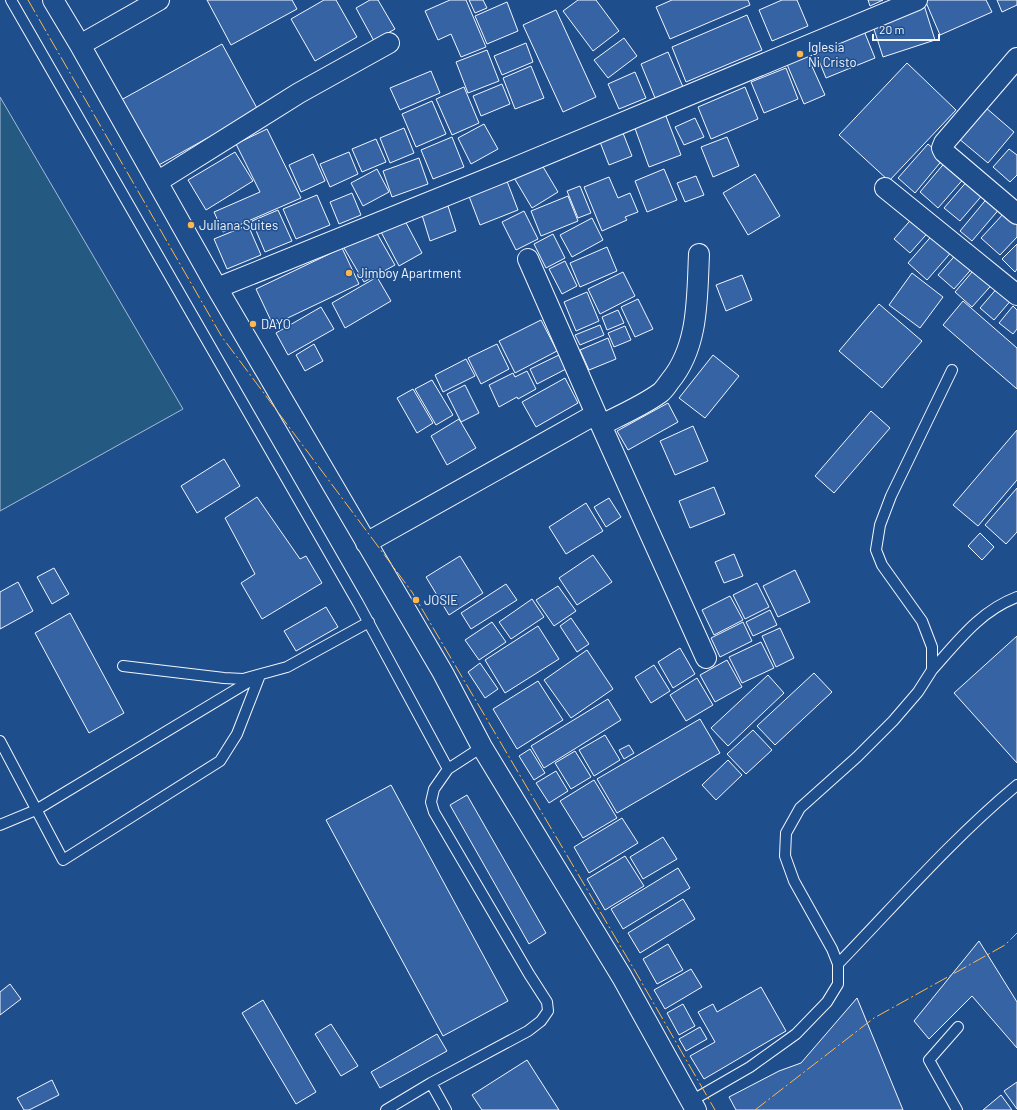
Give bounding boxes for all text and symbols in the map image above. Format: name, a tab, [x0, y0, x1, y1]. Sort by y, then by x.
scale bar	[873, 16, 939, 42]
text: 20 m	[879, 22, 905, 36]
place label: Iglesia Ni Cristo	[808, 39, 857, 70]
marker: Iglesia Ni Cristo	[795, 49, 805, 59]
place label: Juliana Suites	[199, 217, 278, 233]
marker: Juliana Suites	[186, 220, 196, 230]
place label: Jimboy Apartment	[357, 265, 462, 281]
marker: Jimboy Apartment	[344, 268, 354, 278]
place label: DAYO	[261, 316, 291, 332]
marker: DAYO	[248, 319, 258, 329]
place label: JOSIE	[424, 592, 458, 608]
marker: JOSIE	[411, 595, 421, 605]

